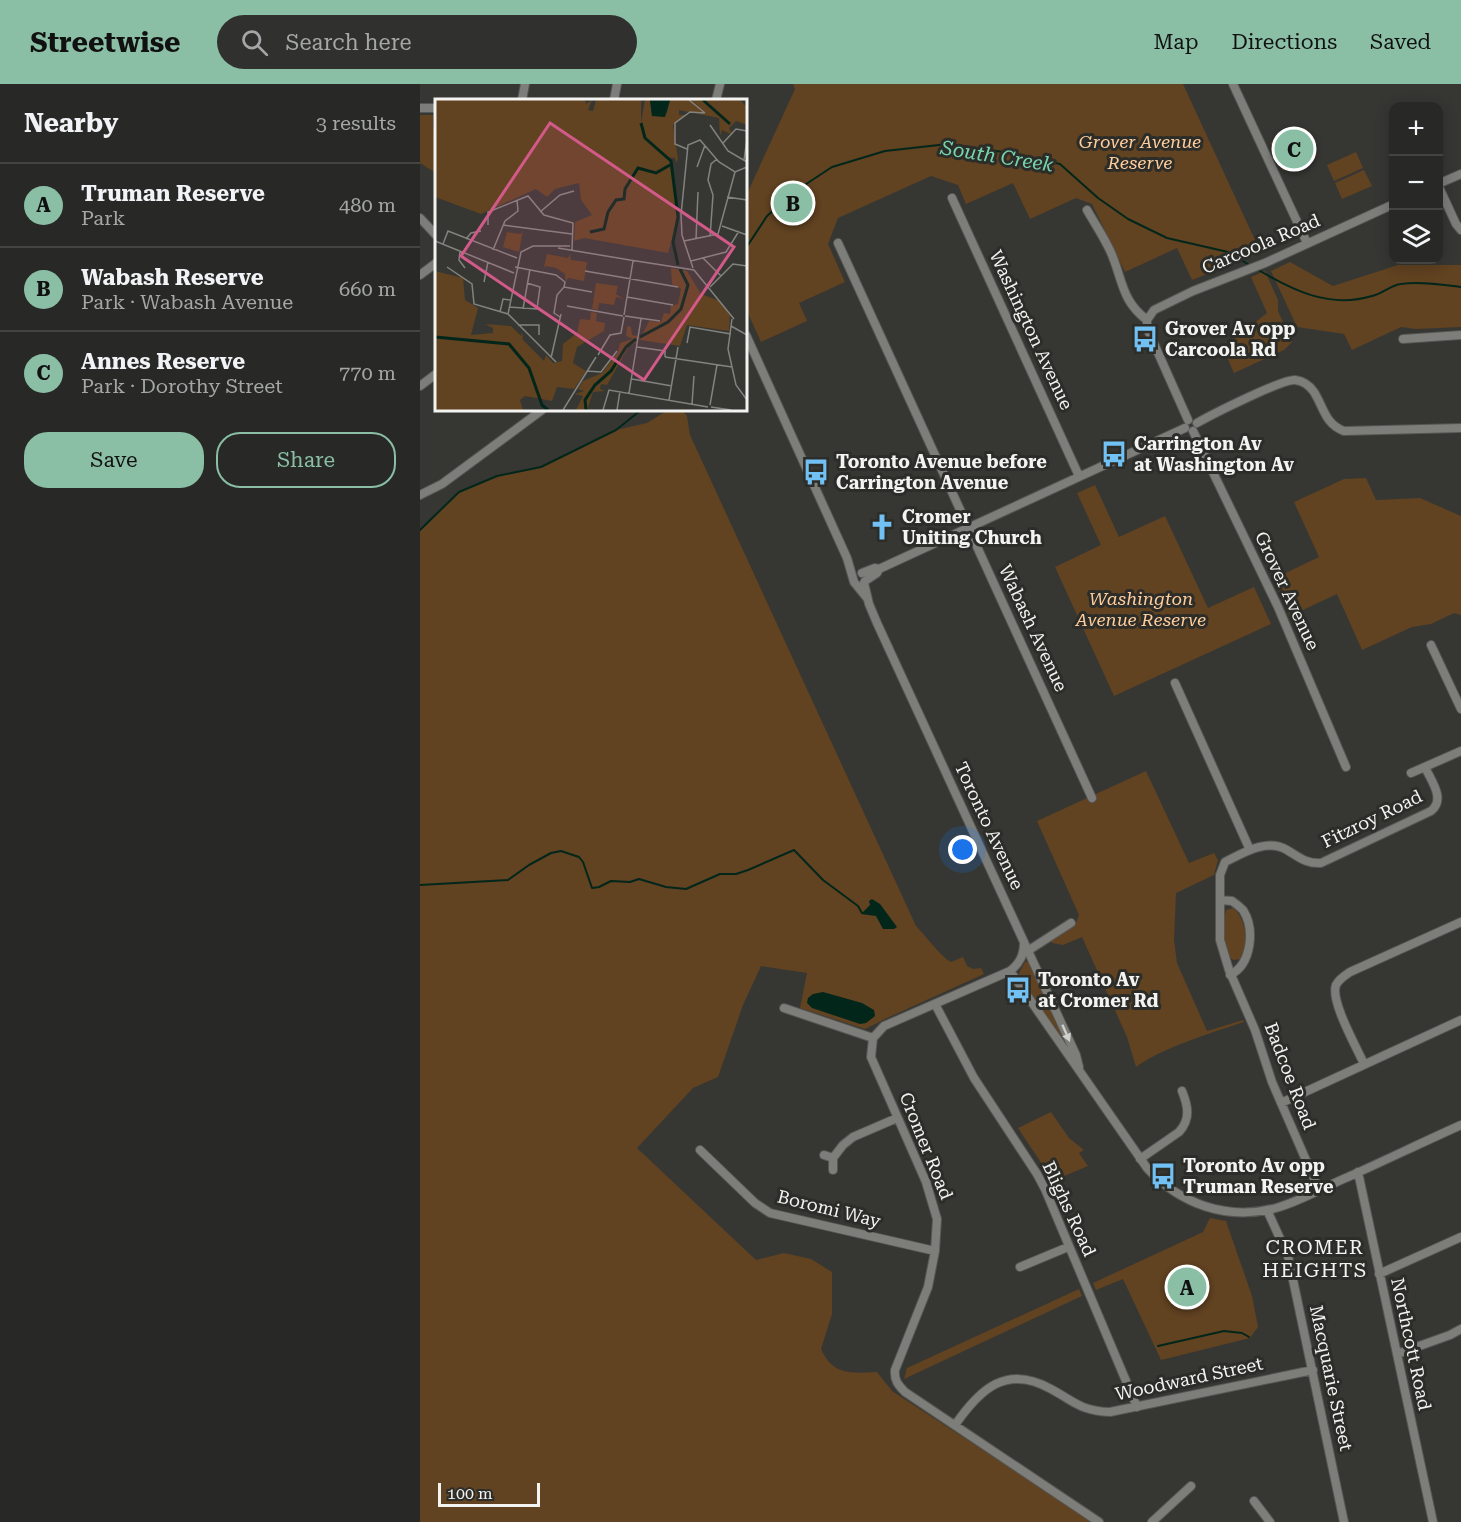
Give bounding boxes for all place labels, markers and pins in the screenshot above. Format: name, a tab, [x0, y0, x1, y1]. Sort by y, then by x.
pin: C	[1274, 126, 1314, 172]
pin: B	[774, 180, 812, 226]
place label: Grover Av opp Carcoola Rd	[1165, 318, 1295, 360]
bus stop icon: Grover Av opp Carcoola Rd	[1130, 324, 1160, 354]
place label: Carrington Av at Washington Av	[1134, 433, 1294, 475]
bus stop icon: Carrington Av at Washington Av	[1099, 439, 1129, 469]
place label: Toronto Avenue before Carrington Avenue	[836, 451, 1047, 493]
bus stop icon: Toronto Avenue before Carrington Avenue	[801, 457, 831, 487]
place label: Cromer Uniting Church	[902, 506, 1042, 548]
church icon: Cromer Uniting Church	[867, 512, 897, 542]
place label: Toronto Av at Cromer Rd	[1038, 969, 1159, 1011]
bus stop icon: Toronto Av at Cromer Rd	[1003, 975, 1033, 1005]
place label: Toronto Av opp Truman Reserve	[1183, 1155, 1334, 1197]
bus stop icon: Toronto Av opp Truman Reserve	[1148, 1161, 1178, 1191]
pin: A	[1168, 1264, 1206, 1310]

